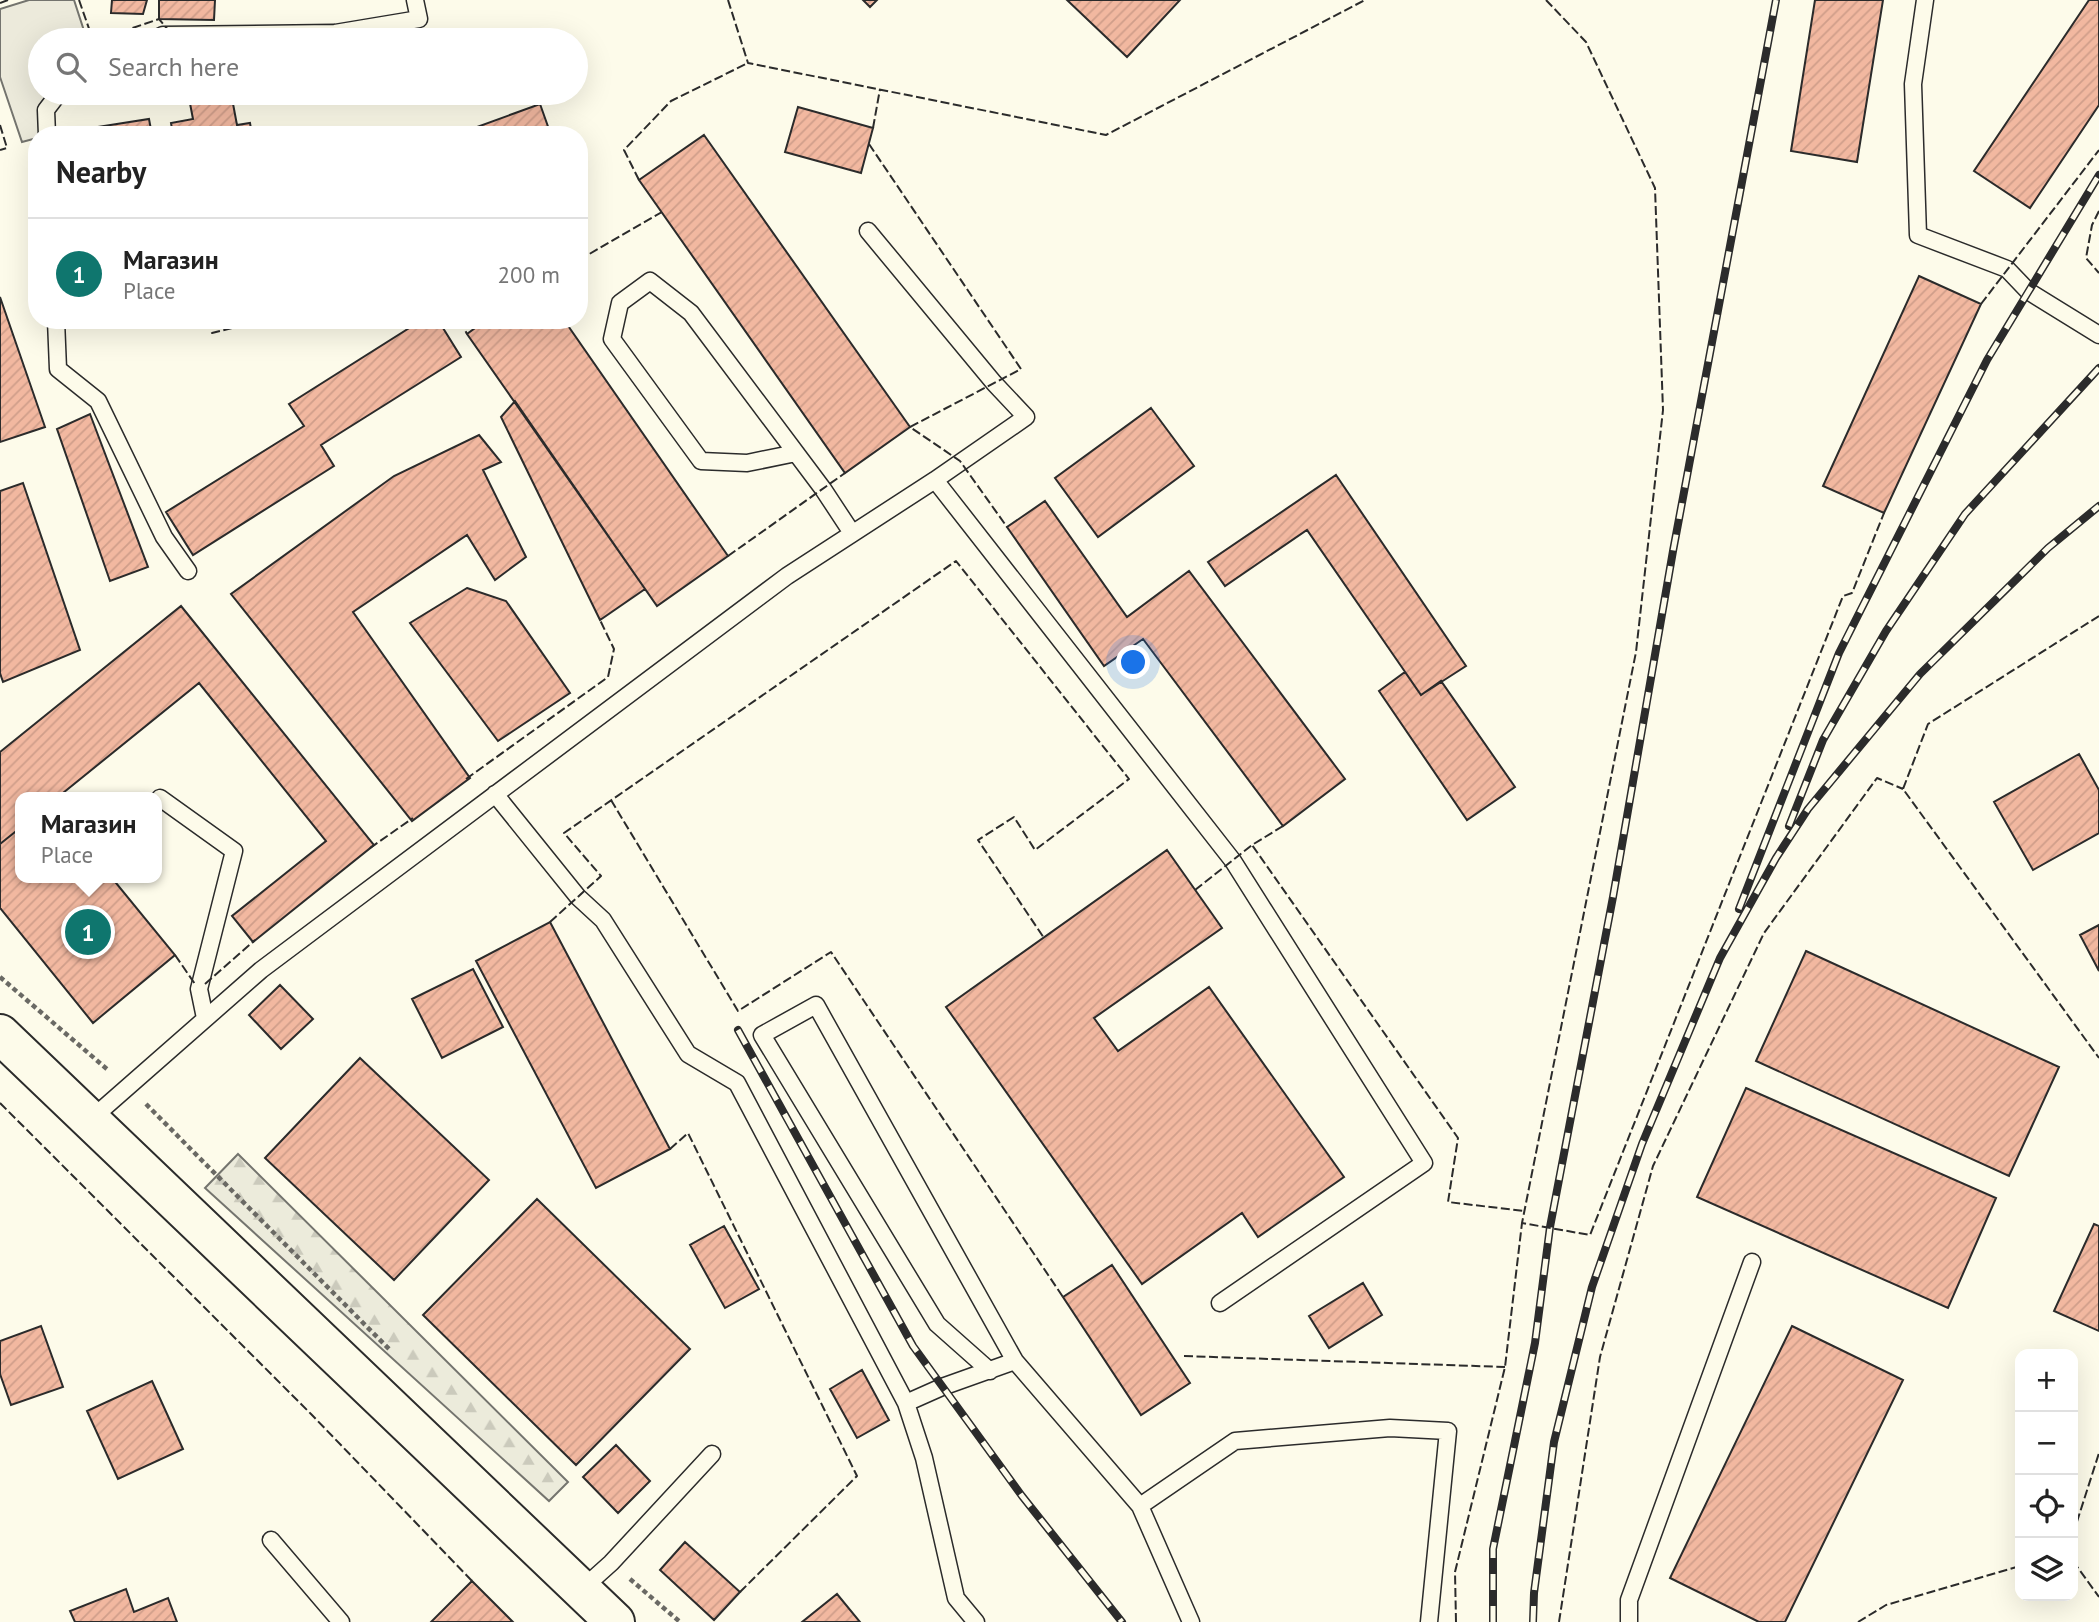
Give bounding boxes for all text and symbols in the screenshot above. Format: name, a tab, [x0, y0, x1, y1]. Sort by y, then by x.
search box	[28, 28, 588, 105]
icon: search	[52, 48, 90, 86]
text: Search here	[108, 50, 239, 83]
text: Nearby	[56, 152, 146, 191]
text: Магазин	[123, 243, 219, 276]
text: 1	[72, 260, 86, 289]
text: 200 m	[498, 260, 560, 289]
text: Place	[123, 276, 176, 305]
your location	[1116, 645, 1150, 679]
popup	[15, 792, 162, 883]
text: Магазин	[41, 807, 136, 840]
text: Place	[41, 840, 93, 869]
pin: 1	[65, 906, 111, 958]
map controls	[2015, 1349, 2078, 1601]
button: +	[2015, 1349, 2078, 1412]
button: −	[2015, 1412, 2078, 1475]
button: locate	[2015, 1475, 2078, 1538]
button: layers	[2015, 1538, 2078, 1601]

